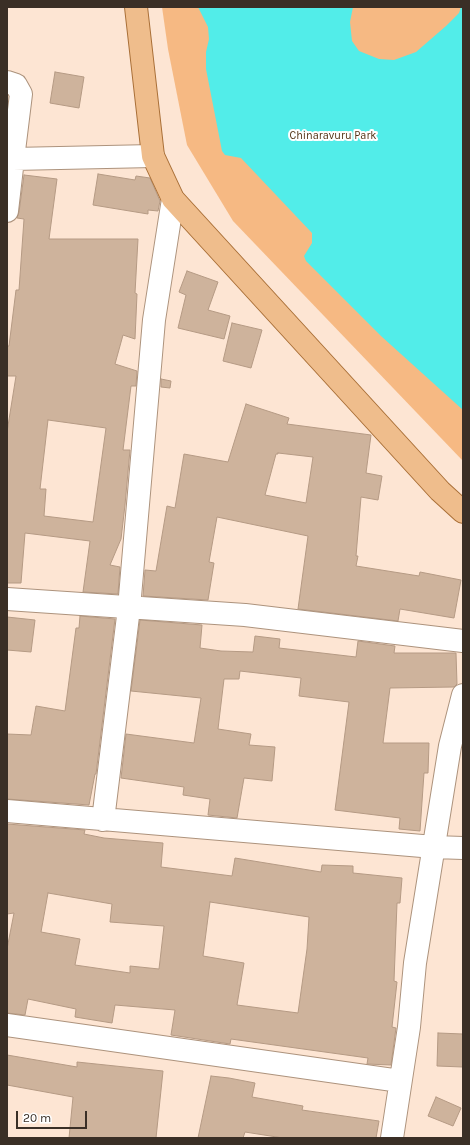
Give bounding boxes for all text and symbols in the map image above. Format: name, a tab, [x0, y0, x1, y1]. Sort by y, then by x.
park label: Chinaravuru Park	[289, 129, 377, 143]
scale bar	[18, 1103, 89, 1129]
text: 20 m	[23, 1111, 51, 1125]

